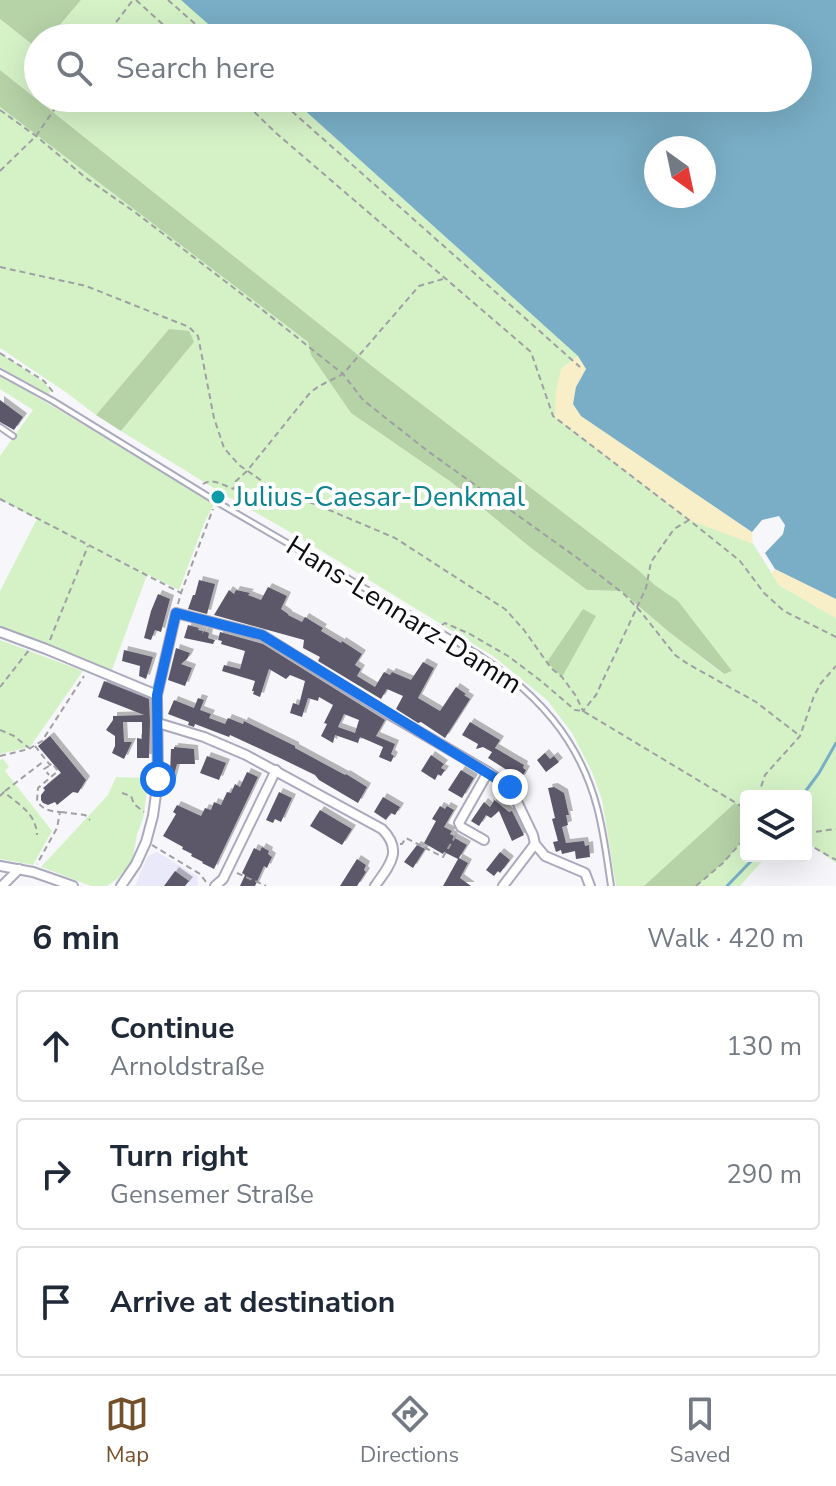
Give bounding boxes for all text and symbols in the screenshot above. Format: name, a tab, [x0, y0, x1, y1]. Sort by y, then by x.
search box	[24, 24, 812, 112]
icon: search	[52, 46, 96, 90]
text: Search here	[116, 48, 275, 89]
north arrow	[644, 136, 716, 208]
place label: Julius-Caesar-Denkmal	[233, 478, 526, 516]
marker: Julius-Caesar-Denkmal	[209, 488, 227, 506]
street label: Hans-Lennarz-Damm	[279, 527, 529, 703]
route start	[140, 761, 176, 797]
route end	[492, 769, 528, 805]
map controls	[740, 790, 812, 862]
button: layers	[740, 790, 812, 862]
text: 6 min	[32, 915, 120, 961]
text: Walk · 420 m	[647, 921, 804, 956]
text: Continue	[110, 1008, 235, 1049]
icon: ahead	[34, 1024, 78, 1068]
text: 130 m	[726, 1029, 802, 1064]
text: Arnoldstraße	[110, 1049, 264, 1084]
text: Turn right	[110, 1136, 248, 1177]
icon: right	[34, 1152, 78, 1196]
text: 290 m	[726, 1157, 802, 1192]
text: Gensemer Straße	[110, 1177, 314, 1212]
icon: arrive	[34, 1280, 78, 1324]
text: Arrive at destination	[110, 1282, 395, 1323]
tab: Map	[105, 1392, 149, 1470]
tab: Directions	[360, 1392, 459, 1470]
tab: Saved	[670, 1392, 731, 1470]

